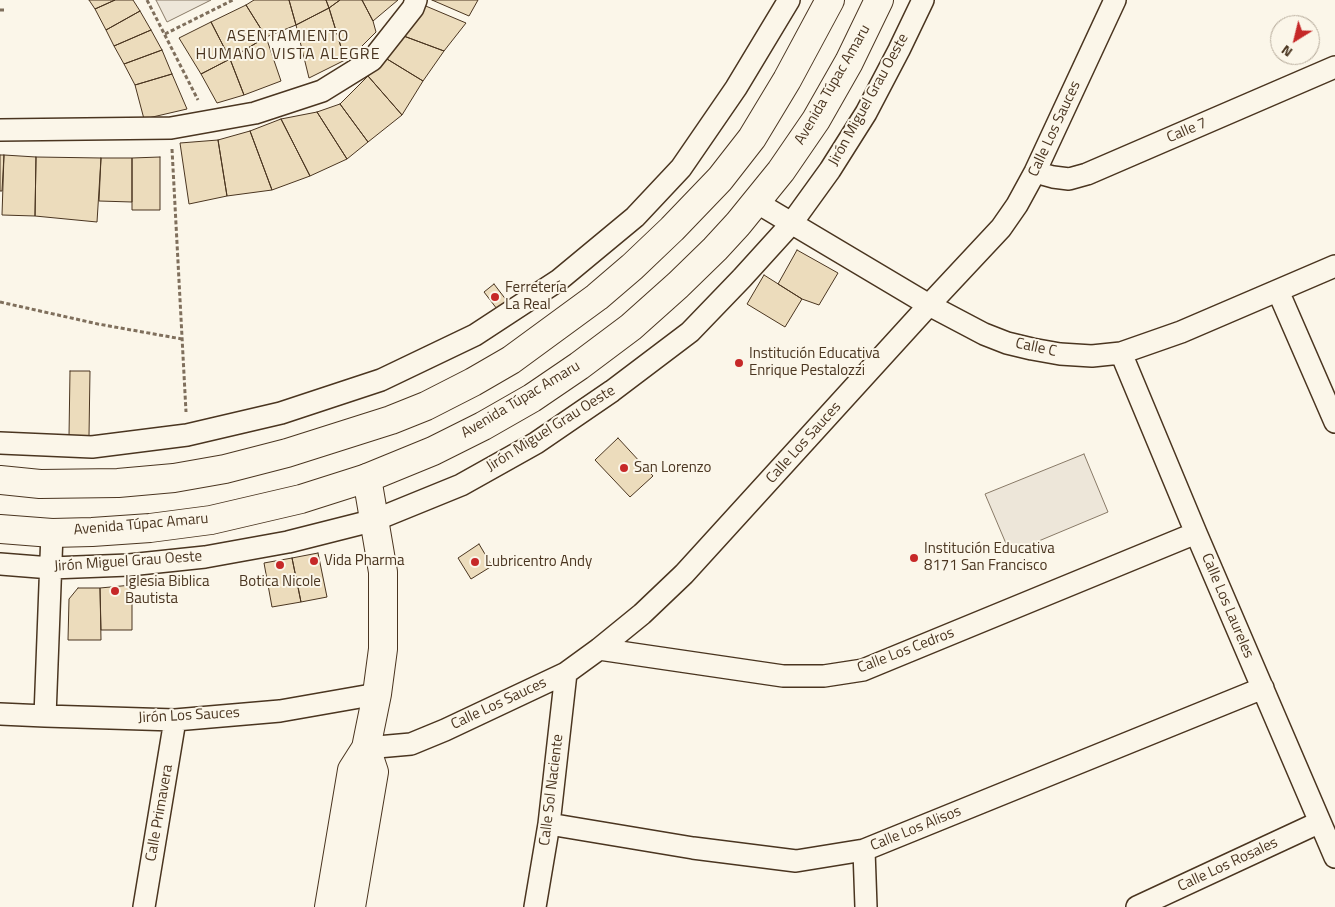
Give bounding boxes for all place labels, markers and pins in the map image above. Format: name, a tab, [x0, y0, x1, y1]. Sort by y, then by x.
place label: Ferretería La Real	[505, 279, 567, 314]
marker: Ferretería La Real	[489, 291, 501, 303]
place label: Institución Educativa Enrique Pestalozzi	[749, 345, 880, 380]
marker: Institución Educativa Enrique Pestalozzi	[733, 357, 745, 369]
place label: San Lorenzo	[634, 459, 711, 477]
marker: San Lorenzo	[618, 462, 630, 474]
place label: Institución Educativa 8171 San Francisco	[924, 540, 1055, 575]
place label: Vida Pharma	[324, 552, 404, 570]
marker: Institución Educativa 8171 San Francisco	[908, 552, 920, 564]
place label: Lubricentro Andy	[485, 553, 592, 571]
marker: Vida Pharma	[308, 555, 320, 567]
marker: Lubricentro Andy	[469, 556, 481, 568]
marker: Botica Nicole	[274, 559, 286, 571]
place label: Iglesia Biblica Bautista	[125, 573, 210, 608]
place label: Botica Nicole	[239, 573, 321, 591]
marker: Iglesia Biblica Bautista	[109, 585, 121, 597]

